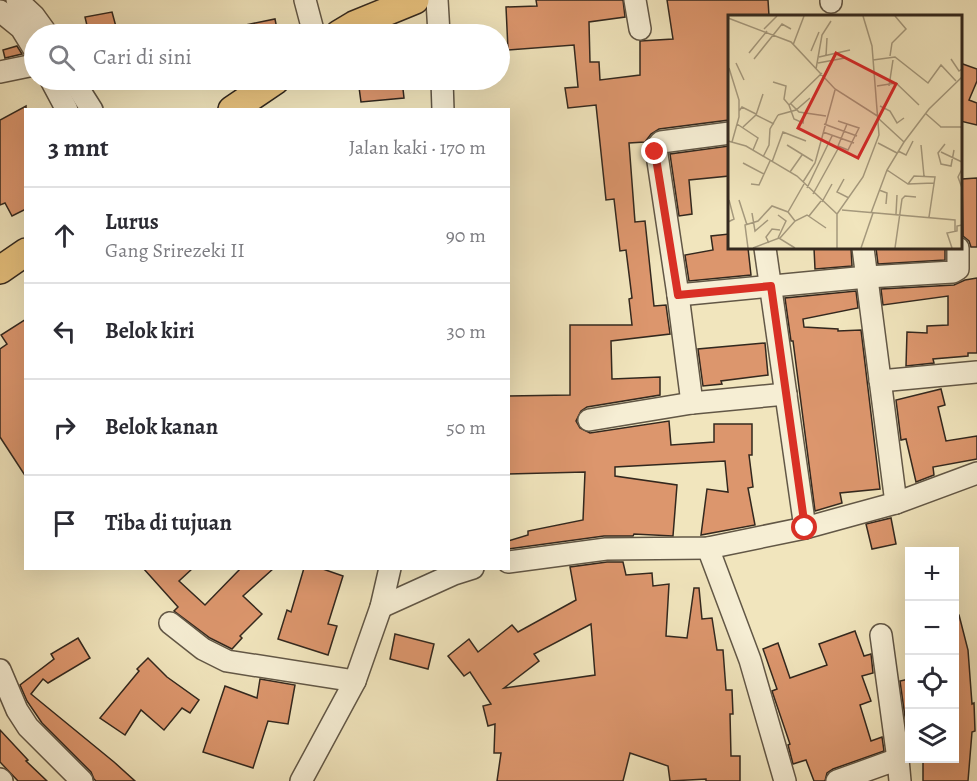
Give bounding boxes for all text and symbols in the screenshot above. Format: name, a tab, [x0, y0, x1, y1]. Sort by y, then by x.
inset map	[728, 15, 962, 249]
search box	[24, 24, 510, 90]
icon: search	[45, 41, 78, 74]
text: Cari di sini	[93, 42, 192, 72]
text: 3 mnt	[48, 130, 109, 165]
text: Jalan kaki · 170 m	[349, 134, 486, 161]
route end	[641, 138, 667, 164]
text: Lurus	[105, 207, 159, 237]
icon: ahead	[48, 219, 81, 252]
text: 90 m	[446, 222, 486, 249]
text: Gang Srirezeki II	[105, 237, 245, 264]
icon: left	[48, 315, 81, 348]
text: Belok kiri	[105, 316, 194, 346]
text: 30 m	[446, 318, 486, 345]
icon: right	[48, 411, 81, 444]
text: Belok kanan	[105, 412, 218, 442]
text: 50 m	[446, 414, 486, 441]
icon: arrive	[48, 507, 81, 540]
text: Tiba di tujuan	[105, 508, 232, 538]
route start	[791, 514, 817, 540]
map controls	[905, 547, 959, 763]
button: +	[905, 547, 959, 601]
button: −	[905, 601, 959, 655]
button: locate	[905, 655, 959, 709]
button: layers	[905, 709, 959, 763]

